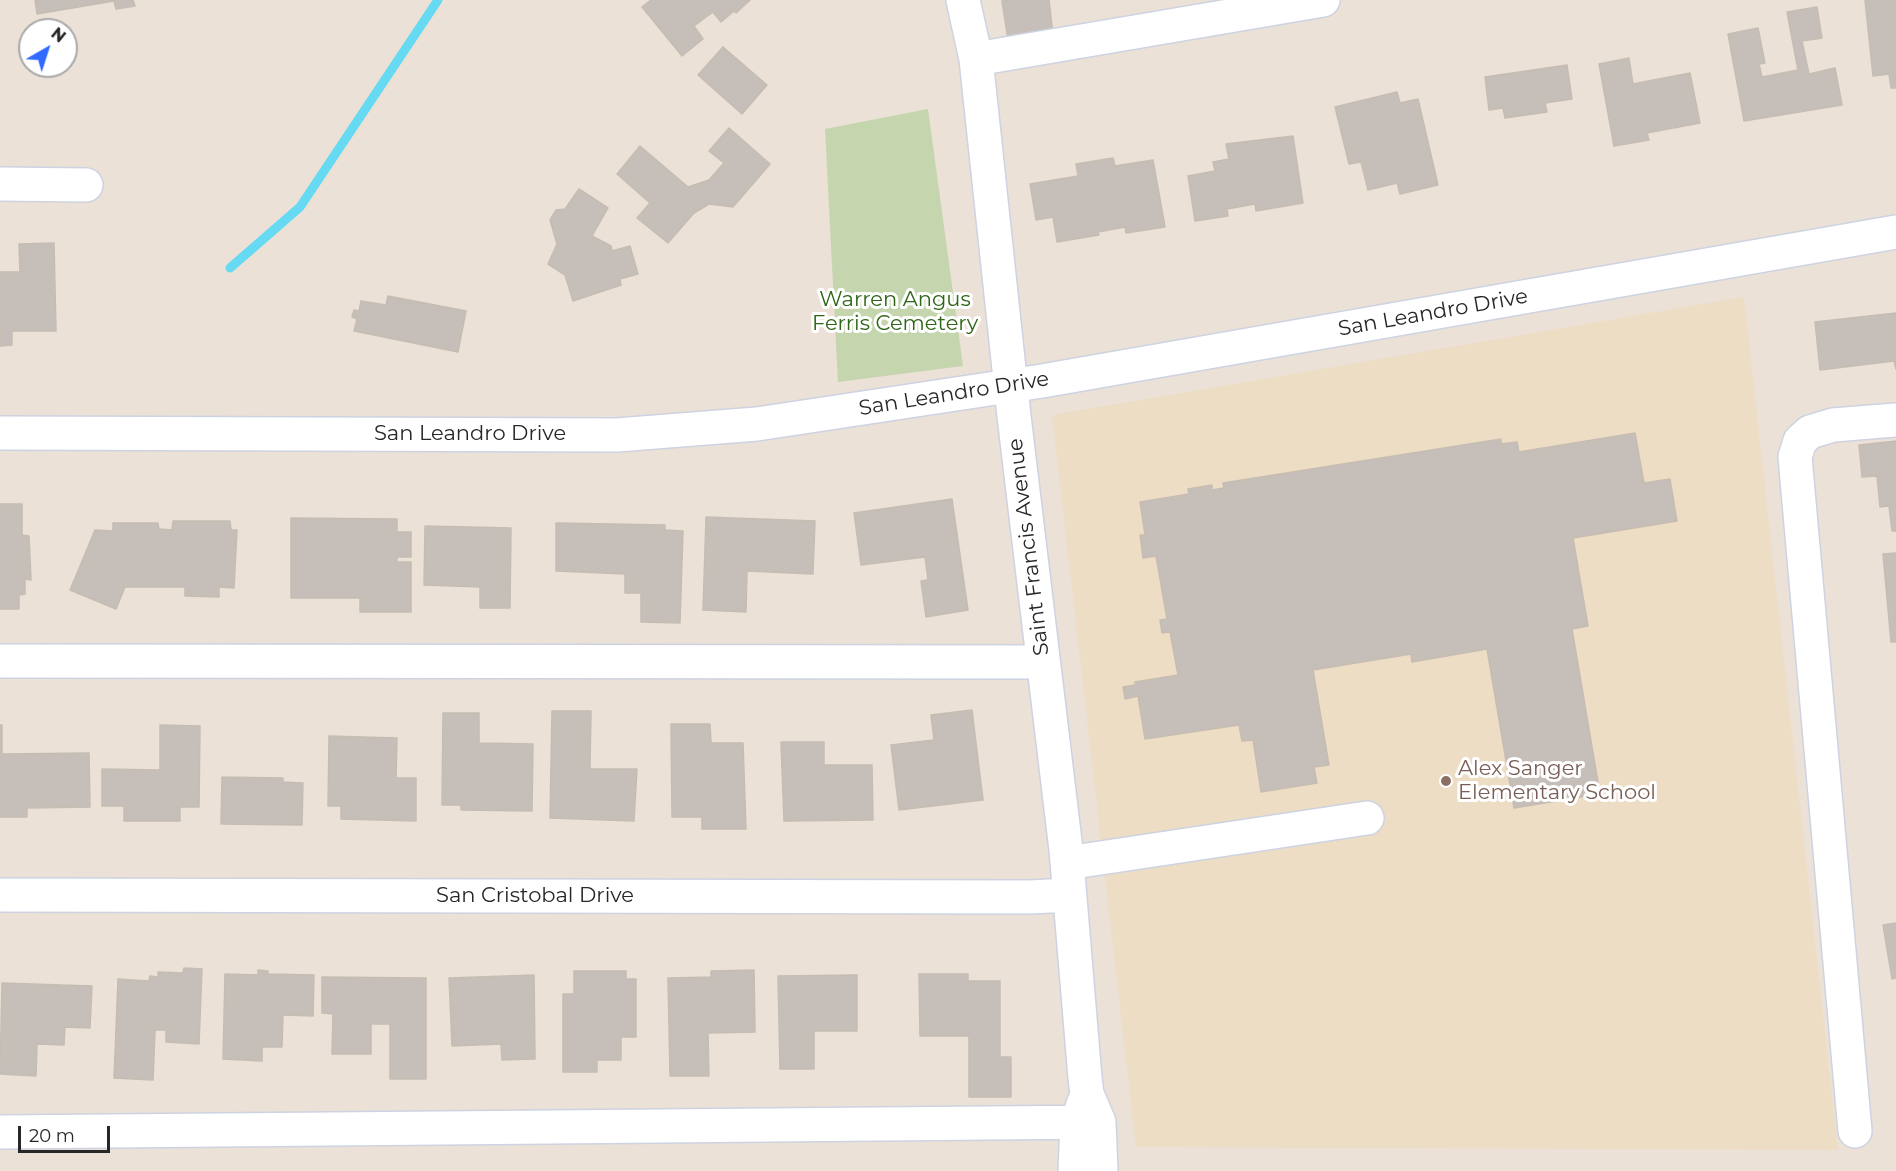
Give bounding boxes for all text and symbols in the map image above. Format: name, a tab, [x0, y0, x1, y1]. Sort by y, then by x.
north arrow	[18, 18, 78, 78]
text: N	[47, 24, 69, 47]
street label: San Leandro Drive	[1336, 284, 1530, 342]
park label: Warren Angus Ferris Cemetery	[812, 287, 978, 337]
street label: San Leandro Drive	[857, 367, 1051, 421]
street label: San Leandro Drive	[374, 421, 566, 447]
street label: Saint Francis Avenue	[1003, 437, 1055, 657]
place label: Alex Sanger Elementary School	[1458, 756, 1656, 806]
marker: Alex Sanger Elementary School	[1439, 774, 1453, 788]
street label: San Cristobal Drive	[436, 883, 634, 909]
scale bar	[21, 1114, 112, 1152]
text: 20 m	[29, 1125, 75, 1147]

